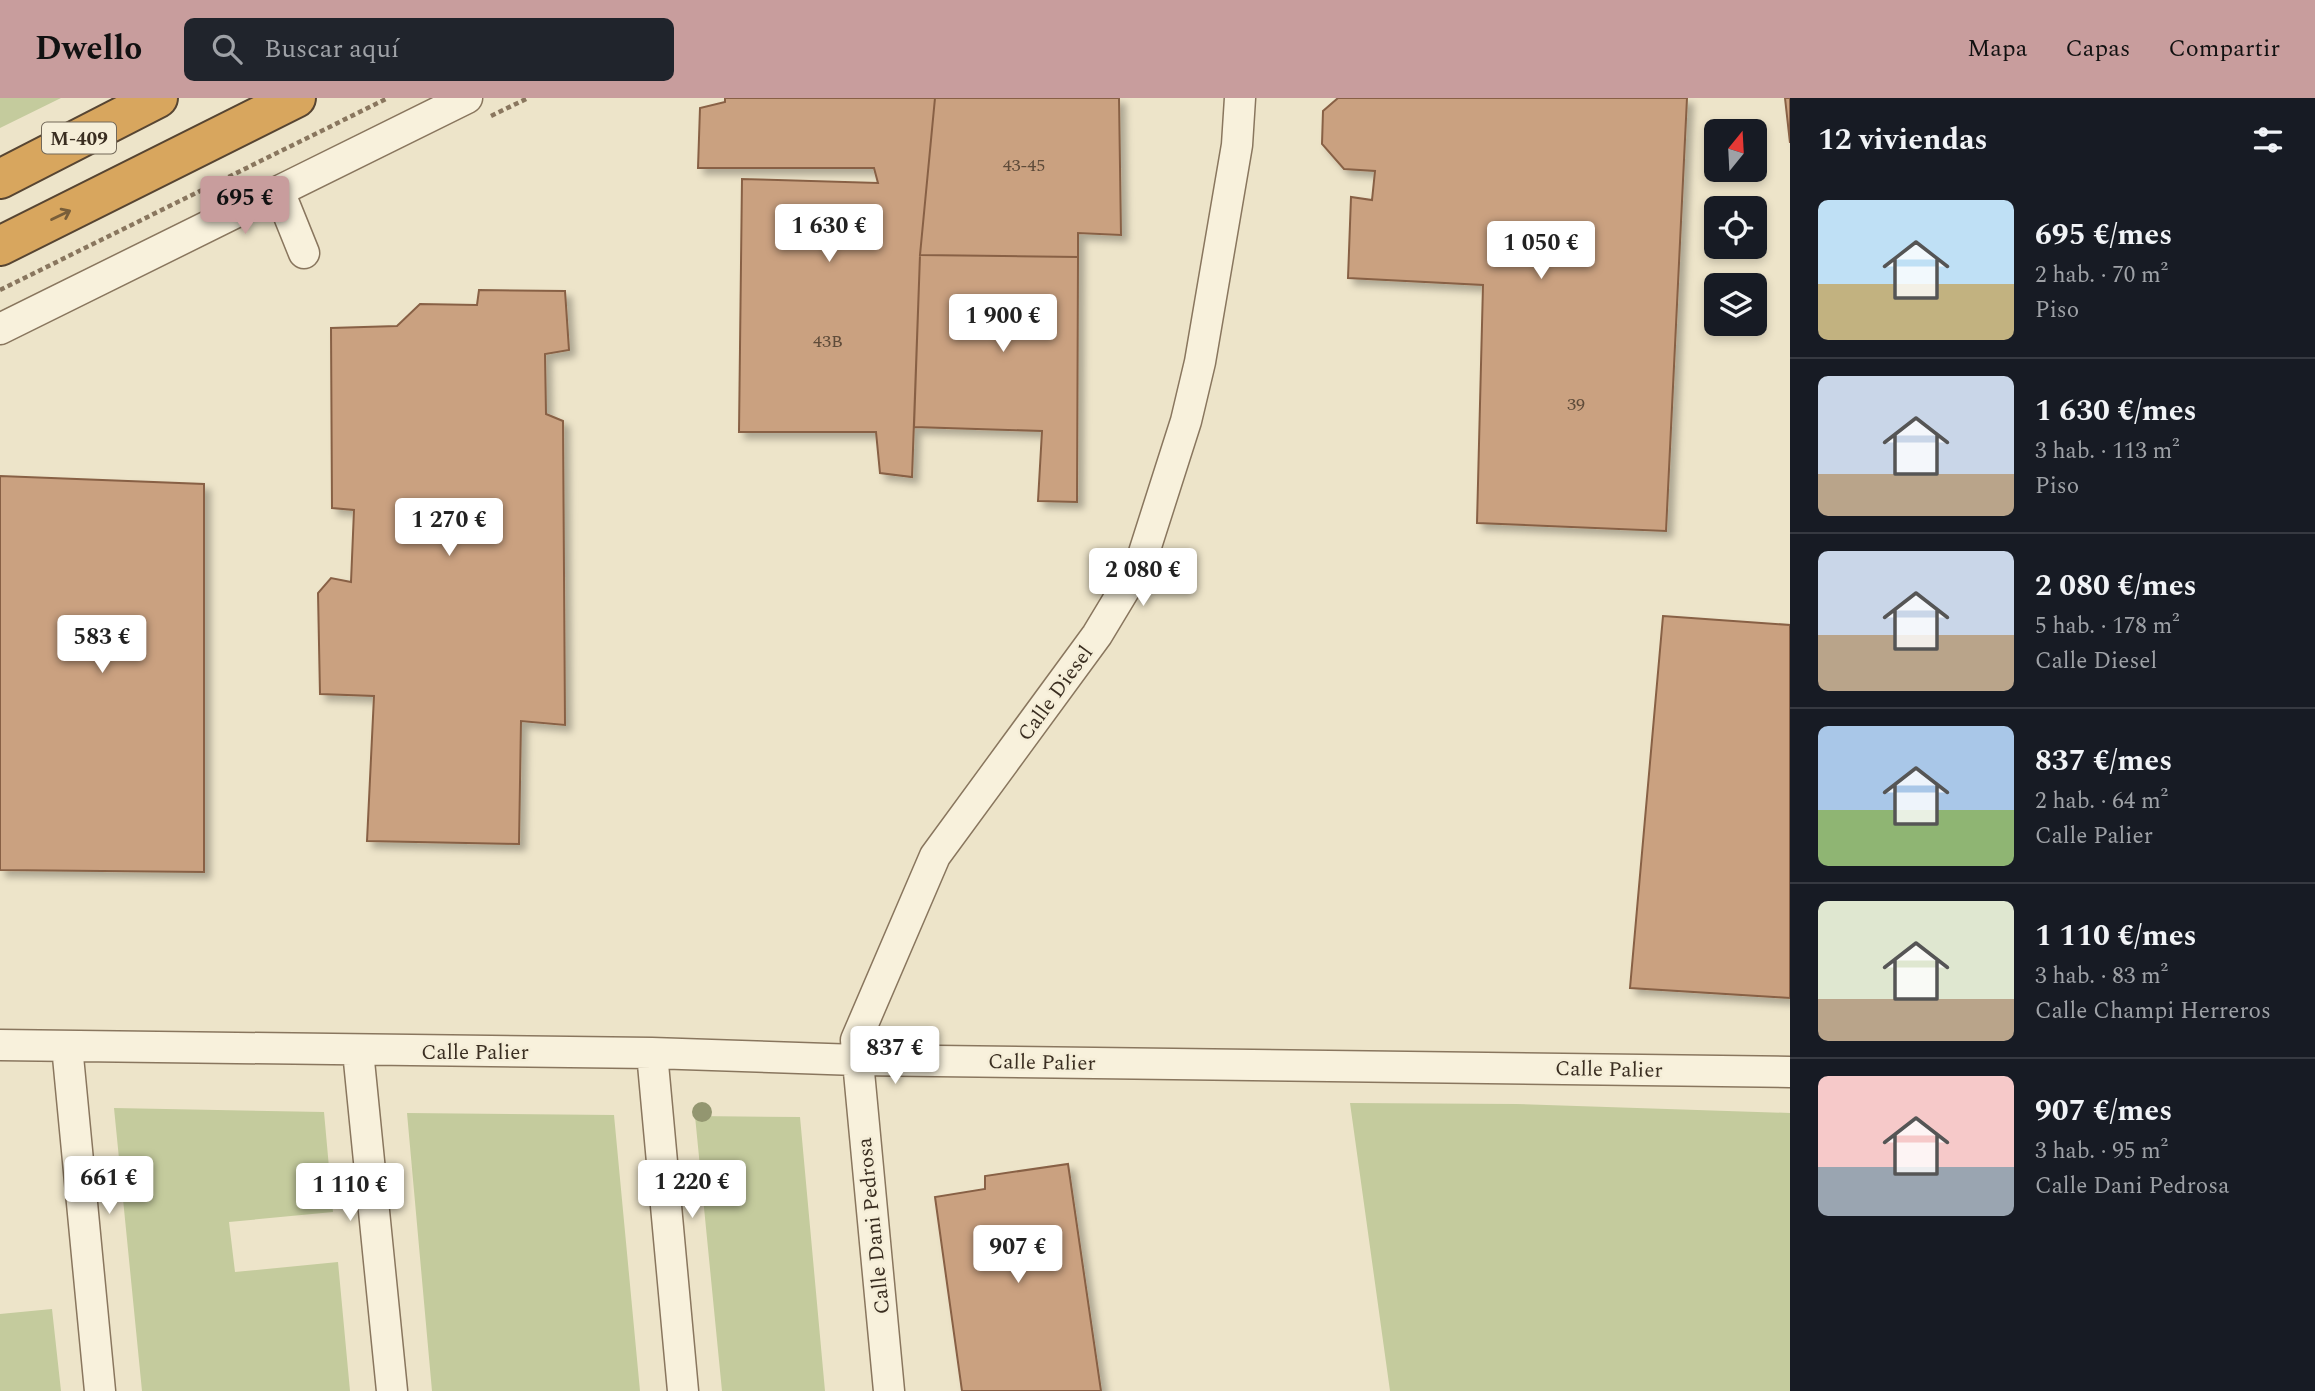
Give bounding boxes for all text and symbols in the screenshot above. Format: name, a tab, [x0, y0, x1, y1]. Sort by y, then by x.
search box	[184, 18, 674, 81]
text: Dwello	[35, 24, 142, 74]
text: Buscar aquí	[264, 29, 399, 69]
icon: search	[208, 30, 246, 68]
text: Mapa	[1967, 31, 2027, 67]
text: Capas	[2065, 31, 2130, 67]
text: Compartir	[2168, 31, 2280, 67]
text: 12 viviendas	[1818, 117, 1988, 163]
north arrow	[1704, 119, 1768, 182]
map controls	[1704, 119, 1767, 336]
icon: filters	[2249, 121, 2287, 159]
road number: M-409	[42, 122, 116, 154]
house number: 43-45	[1003, 152, 1045, 179]
pin: 695 €	[196, 176, 294, 236]
text: 695 €	[216, 181, 274, 216]
button: locate	[1704, 196, 1767, 259]
pin: 1 630 €	[764, 204, 894, 264]
one-way arrow	[50, 208, 71, 222]
text: 1 630 €	[791, 209, 867, 244]
text: 695 €/mes	[2035, 212, 2172, 258]
pin: 1 050 €	[1476, 222, 1606, 281]
text: 1 050 €	[1503, 226, 1579, 261]
icon: home	[1874, 228, 1958, 312]
text: 2 hab. · 70 m²	[2035, 258, 2168, 293]
button: layers	[1704, 273, 1767, 336]
text: Piso	[2035, 293, 2079, 328]
pin: 1 900 €	[938, 294, 1068, 354]
text: 1 900 €	[965, 299, 1041, 334]
house number: 43B	[813, 328, 843, 355]
text: 1 630 €/mes	[2035, 388, 2197, 434]
house number: 39	[1567, 391, 1585, 418]
icon: home	[1874, 404, 1958, 488]
text: 3 hab. · 113 m²	[2035, 434, 2180, 469]
text: Piso	[2035, 469, 2079, 504]
pin: 1 270 €	[384, 498, 514, 558]
text: 1 270 €	[411, 503, 487, 538]
pin: 2 080 €	[1078, 548, 1208, 608]
text: 2 080 €	[1105, 553, 1181, 588]
text: 2 080 €/mes	[2035, 563, 2197, 609]
icon: home	[1874, 579, 1958, 663]
text: 5 hab. · 178 m²	[2035, 609, 2180, 644]
pin: 583 €	[53, 616, 151, 675]
text: 583 €	[73, 620, 131, 655]
street label: Calle Diesel	[1010, 639, 1102, 748]
text: Calle Diesel	[2035, 644, 2157, 679]
text: 837 €/mes	[2035, 738, 2172, 784]
icon: home	[1874, 754, 1958, 838]
text: 2 hab. · 64 m²	[2035, 784, 2168, 819]
text: Calle Palier	[2035, 819, 2153, 854]
text: 1 110 €/mes	[2035, 913, 2197, 959]
icon: home	[1874, 929, 1958, 1013]
text: 3 hab. · 83 m²	[2035, 959, 2168, 994]
text: Calle Champi Herreros	[2035, 994, 2271, 1029]
pin: 837 €	[846, 1026, 944, 1086]
text: 837 €	[866, 1031, 924, 1066]
street label: Calle Palier	[421, 1037, 529, 1069]
street label: Calle Palier	[988, 1046, 1096, 1080]
street label: Calle Palier	[1555, 1053, 1663, 1087]
text: 907 €/mes	[2035, 1088, 2172, 1134]
icon: home	[1874, 1104, 1958, 1188]
text: 3 hab. · 95 m²	[2035, 1134, 2168, 1169]
street label: Calle Dani Pedrosa	[849, 1135, 899, 1316]
pin: 661 €	[60, 1156, 158, 1216]
pin: 1 220 €	[627, 1160, 757, 1220]
text: 661 €	[80, 1161, 138, 1196]
pin: 1 110 €	[285, 1164, 415, 1223]
text: 1 220 €	[654, 1165, 730, 1200]
text: 1 110 €	[312, 1168, 388, 1203]
text: Calle Dani Pedrosa	[2035, 1169, 2229, 1204]
pin: 907 €	[969, 1226, 1067, 1285]
text: 907 €	[989, 1230, 1047, 1265]

